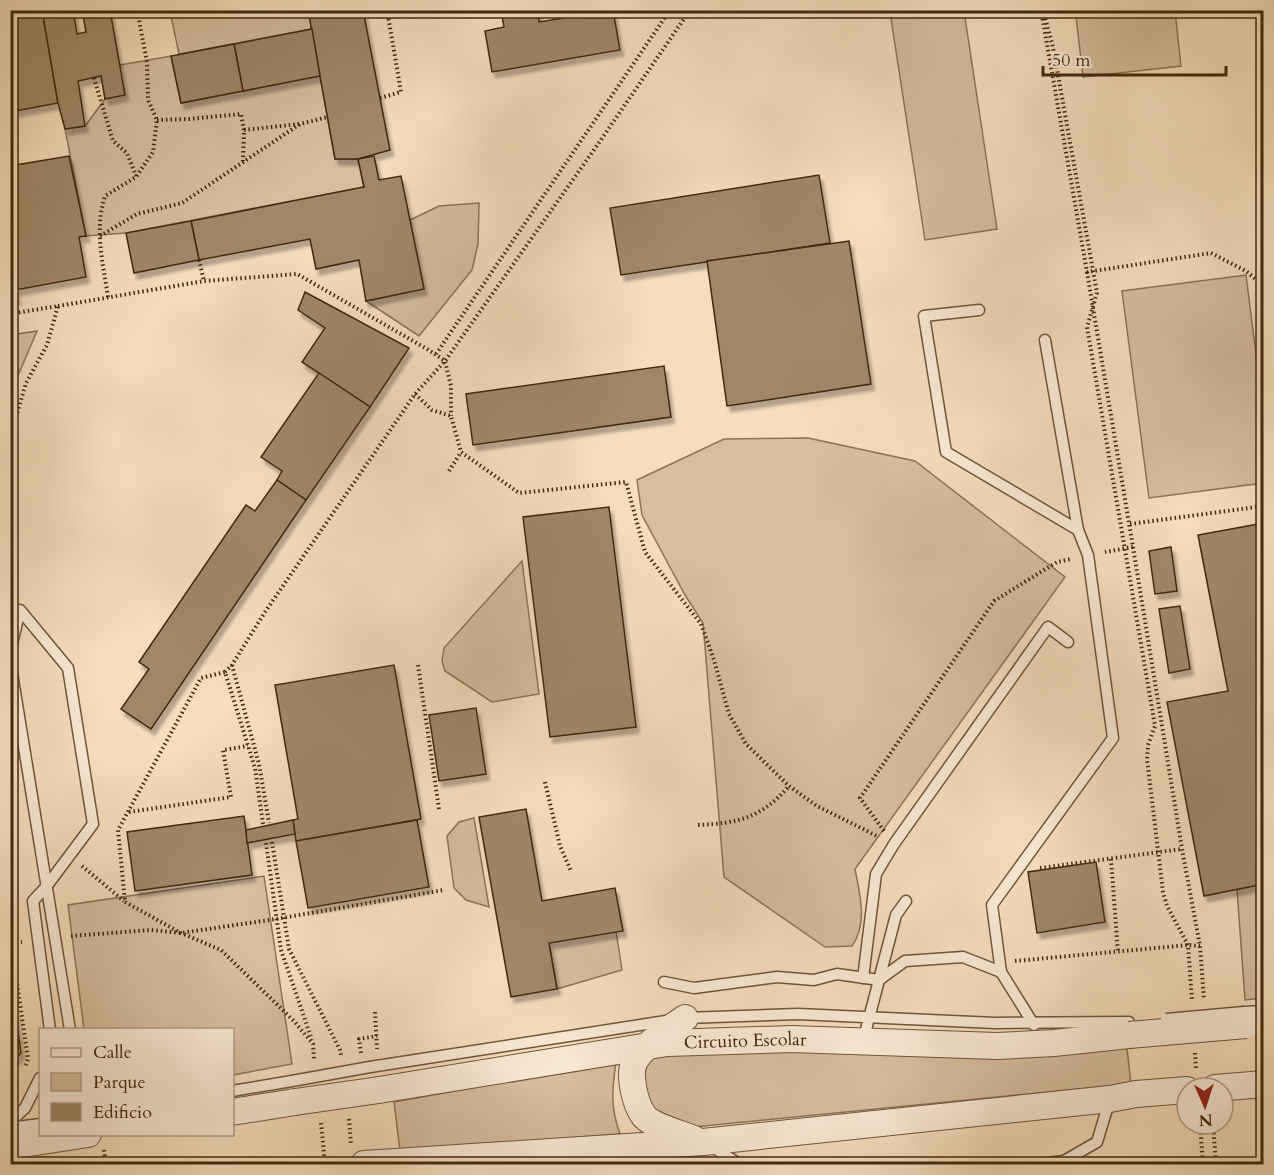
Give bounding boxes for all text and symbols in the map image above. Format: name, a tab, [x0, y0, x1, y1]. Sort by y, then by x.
scale bar	[1043, 39, 1226, 77]
text: 50 m	[1052, 48, 1091, 73]
street label: Circuito Escolar	[683, 1027, 807, 1055]
legend	[39, 1028, 234, 1136]
text: Calle	[93, 1040, 132, 1065]
text: Parque	[93, 1070, 146, 1095]
north arrow	[1175, 1076, 1235, 1136]
text: Edificio	[93, 1100, 152, 1125]
text: N	[1198, 1109, 1213, 1131]

